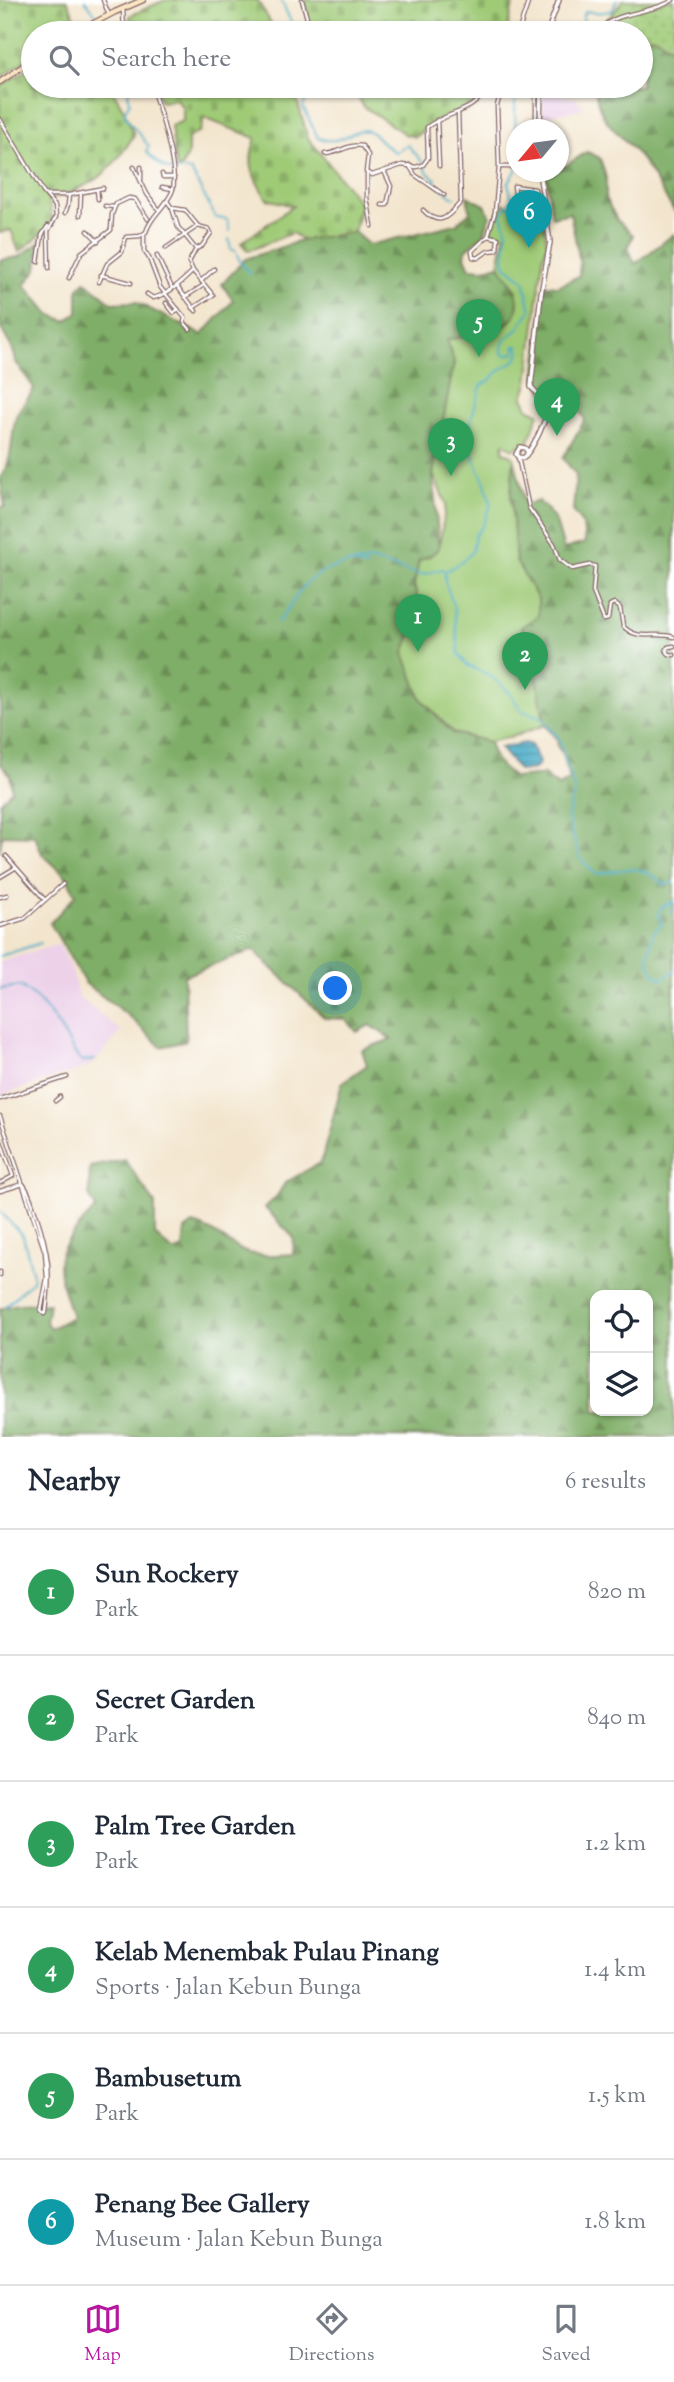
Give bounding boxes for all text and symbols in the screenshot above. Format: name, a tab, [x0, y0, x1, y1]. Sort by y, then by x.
search box	[21, 21, 653, 98]
icon: search	[45, 41, 83, 79]
text: Search here	[101, 41, 231, 78]
north arrow	[506, 119, 569, 182]
pin: 6	[506, 190, 552, 248]
pin: 5	[456, 299, 502, 357]
pin: 4	[534, 378, 580, 436]
pin: 3	[428, 418, 474, 476]
pin: 1	[395, 594, 441, 652]
pin: 2	[502, 632, 548, 690]
your location	[318, 971, 352, 1005]
map controls	[590, 1290, 653, 1416]
button: locate	[590, 1290, 653, 1353]
button: layers	[590, 1353, 653, 1416]
text: Nearby	[28, 1461, 120, 1504]
text: 6 results	[565, 1466, 646, 1499]
text: Sun Rockery	[95, 1557, 239, 1594]
text: 1	[47, 1576, 55, 1609]
text: 820 m	[588, 1576, 646, 1609]
text: Park	[95, 1594, 139, 1627]
text: Secret Garden	[95, 1683, 255, 1720]
text: 2	[46, 1702, 56, 1735]
text: 840 m	[587, 1702, 646, 1735]
text: Park	[95, 1720, 139, 1753]
text: Palm Tree Garden	[95, 1809, 296, 1846]
text: 3	[46, 1828, 56, 1861]
text: 1.2 km	[585, 1828, 646, 1861]
text: Park	[95, 1846, 139, 1879]
text: Kelab Menembak Pulau Pinang	[95, 1935, 439, 1972]
text: 4	[45, 1954, 57, 1987]
text: 1.4 km	[584, 1954, 646, 1987]
text: Sports · Jalan Kebun Bunga	[95, 1972, 361, 2005]
text: Bambusetum	[95, 2061, 241, 2098]
text: 5	[47, 2080, 55, 2113]
text: 1.5 km	[588, 2080, 646, 2113]
text: Park	[95, 2098, 139, 2131]
text: Penang Bee Gallery	[95, 2187, 310, 2224]
text: 6	[45, 2206, 57, 2239]
text: 1.8 km	[584, 2206, 646, 2239]
text: Museum · Jalan Kebun Bunga	[95, 2224, 383, 2257]
tab: Map	[84, 2300, 122, 2369]
tab: Directions	[289, 2300, 374, 2369]
tab: Saved	[542, 2300, 590, 2369]

